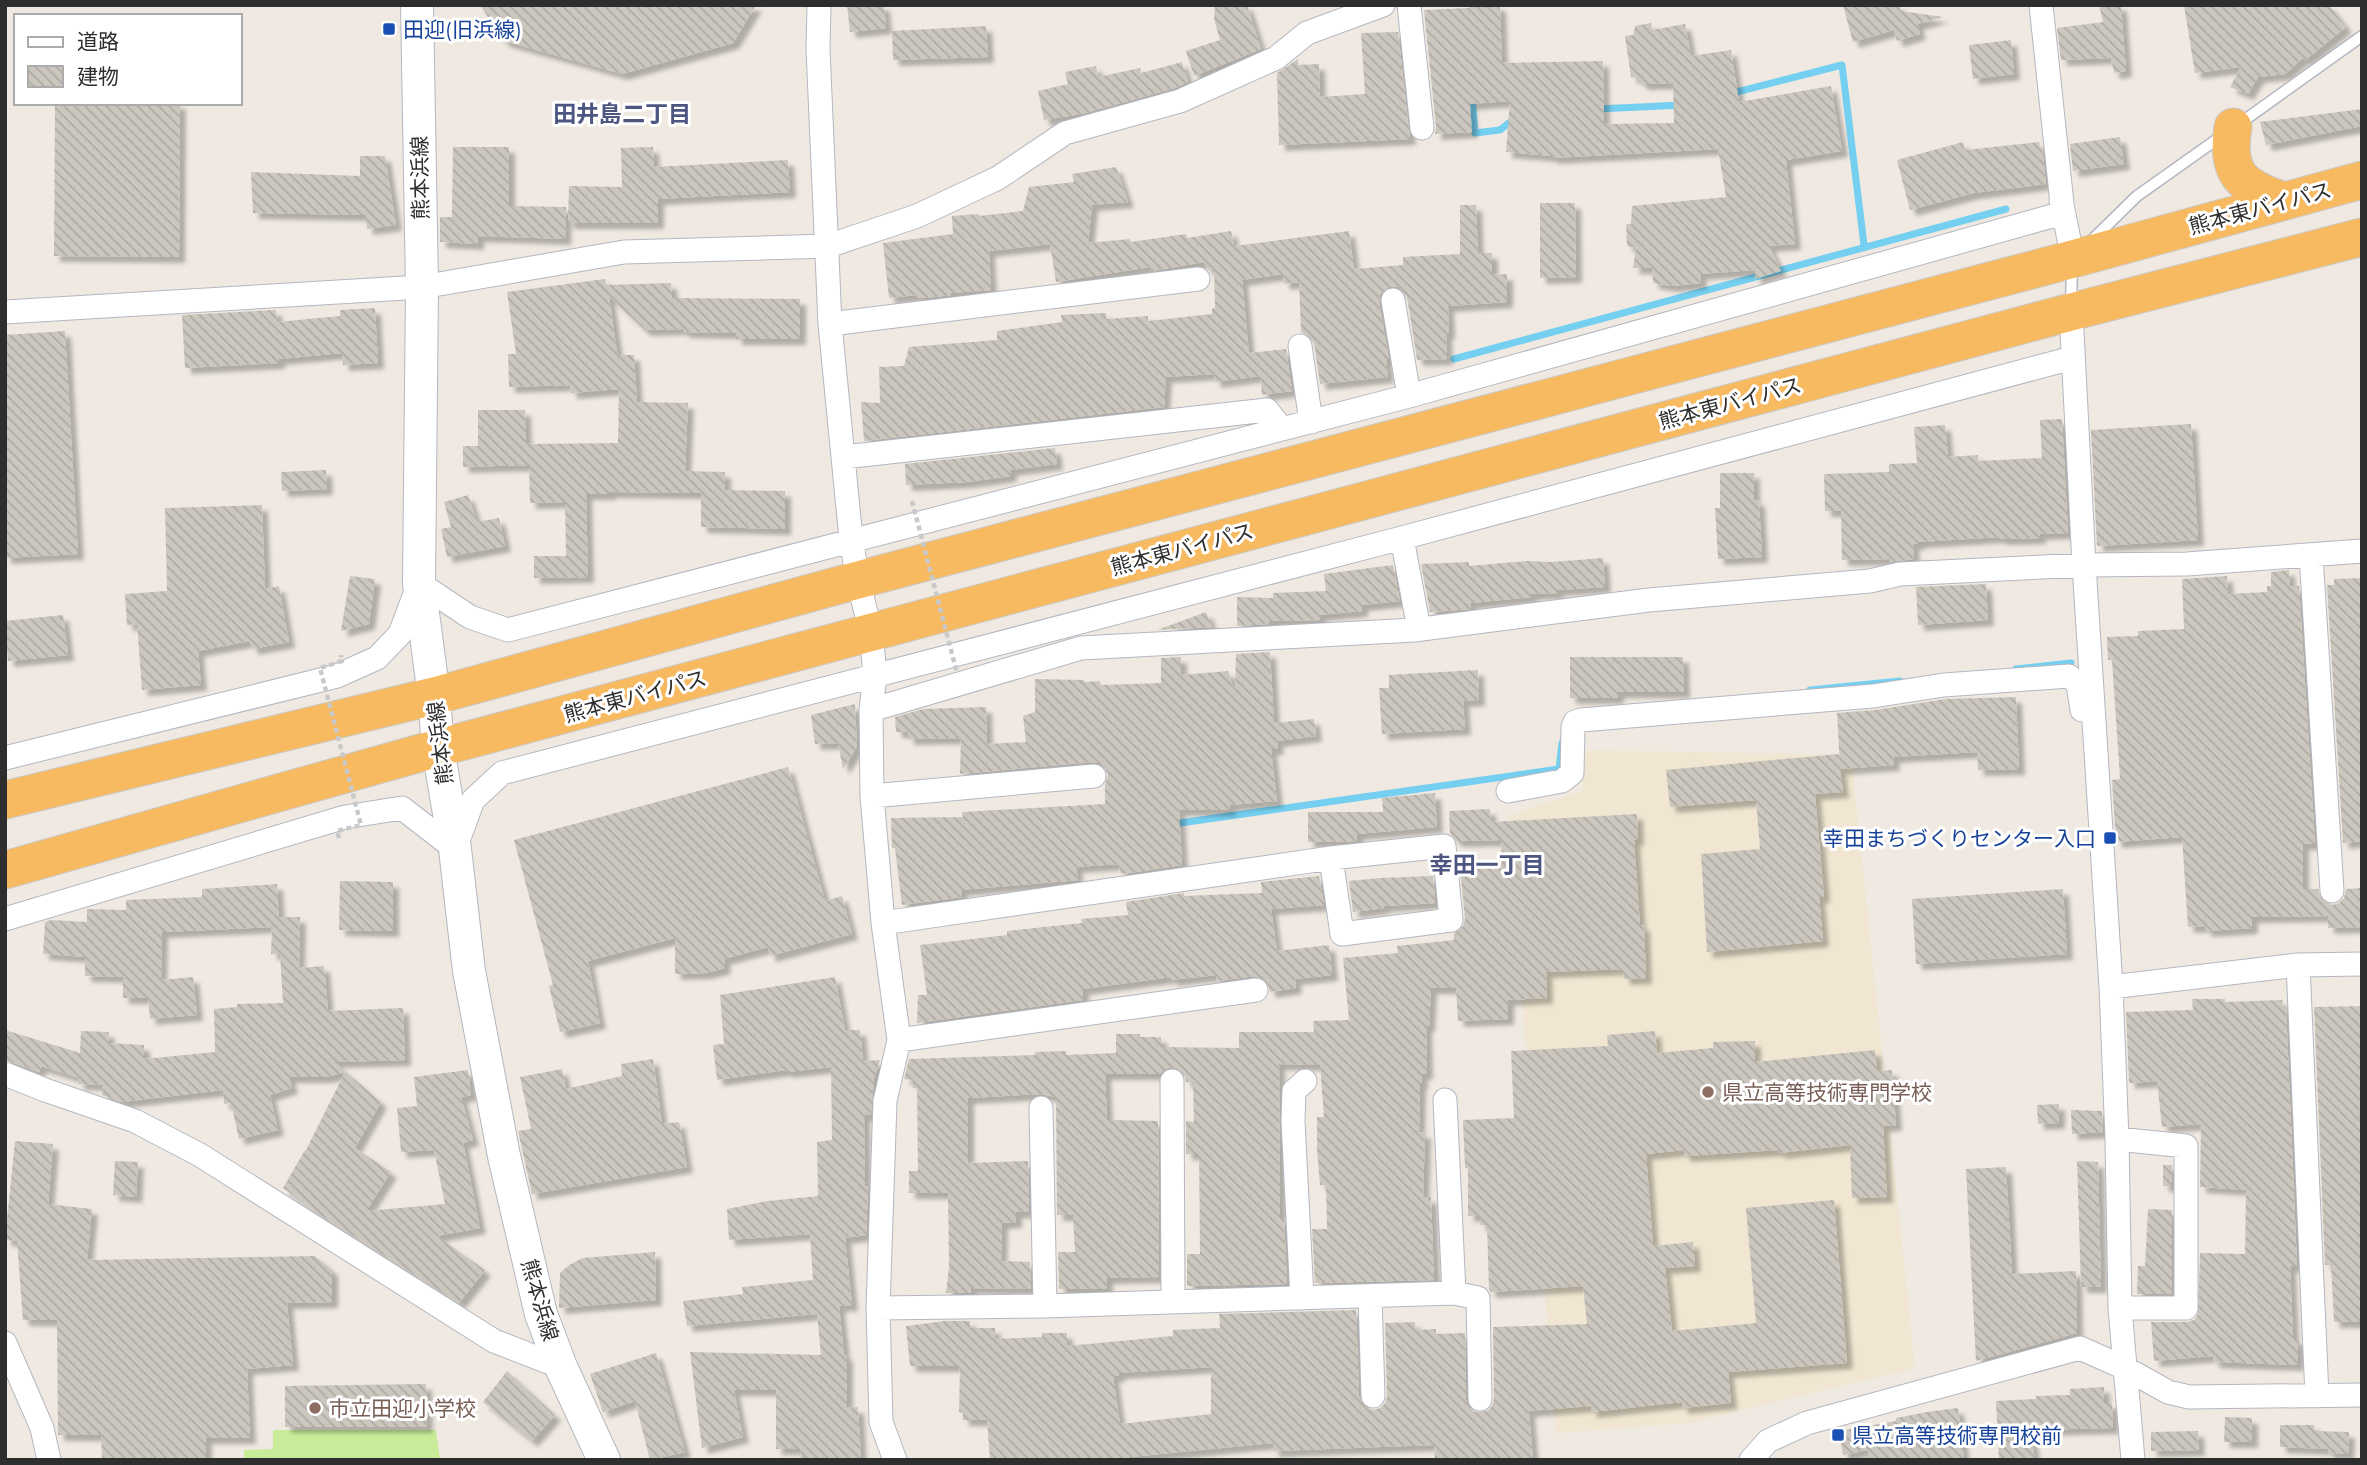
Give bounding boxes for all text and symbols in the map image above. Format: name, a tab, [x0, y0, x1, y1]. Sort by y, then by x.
legend	[14, 14, 242, 105]
place label: 田迎(旧浜線)	[403, 17, 522, 42]
marker: 田迎(旧浜線)	[381, 21, 397, 37]
text: 道路	[77, 29, 119, 54]
text: 建物	[77, 64, 119, 89]
district label: 田井島二丁目	[553, 100, 691, 128]
street label: 熊本浜線	[407, 136, 433, 220]
street label: 熊本東バイパス	[2186, 177, 2334, 239]
street label: 熊本東バイパス	[1656, 372, 1804, 434]
street label: 熊本東バイパス	[1108, 518, 1256, 580]
street label: 熊本東バイパス	[561, 665, 709, 727]
street label: 熊本浜線	[422, 700, 458, 786]
place label: 幸田まちづくりセンター入口	[1823, 826, 2096, 851]
marker: 幸田まちづくりセンター入口	[2102, 830, 2118, 846]
district label: 幸田一丁目	[1430, 851, 1545, 879]
place label: 県立高等技術専門学校	[1722, 1080, 1932, 1105]
marker: 県立高等技術専門学校	[1700, 1084, 1716, 1100]
street label: 熊本浜線	[516, 1256, 564, 1344]
place label: 市立田迎小学校	[329, 1396, 476, 1421]
marker: 市立田迎小学校	[307, 1400, 323, 1416]
place label: 県立高等技術専門校前	[1852, 1423, 2062, 1448]
marker: 県立高等技術専門校前	[1830, 1427, 1846, 1443]

